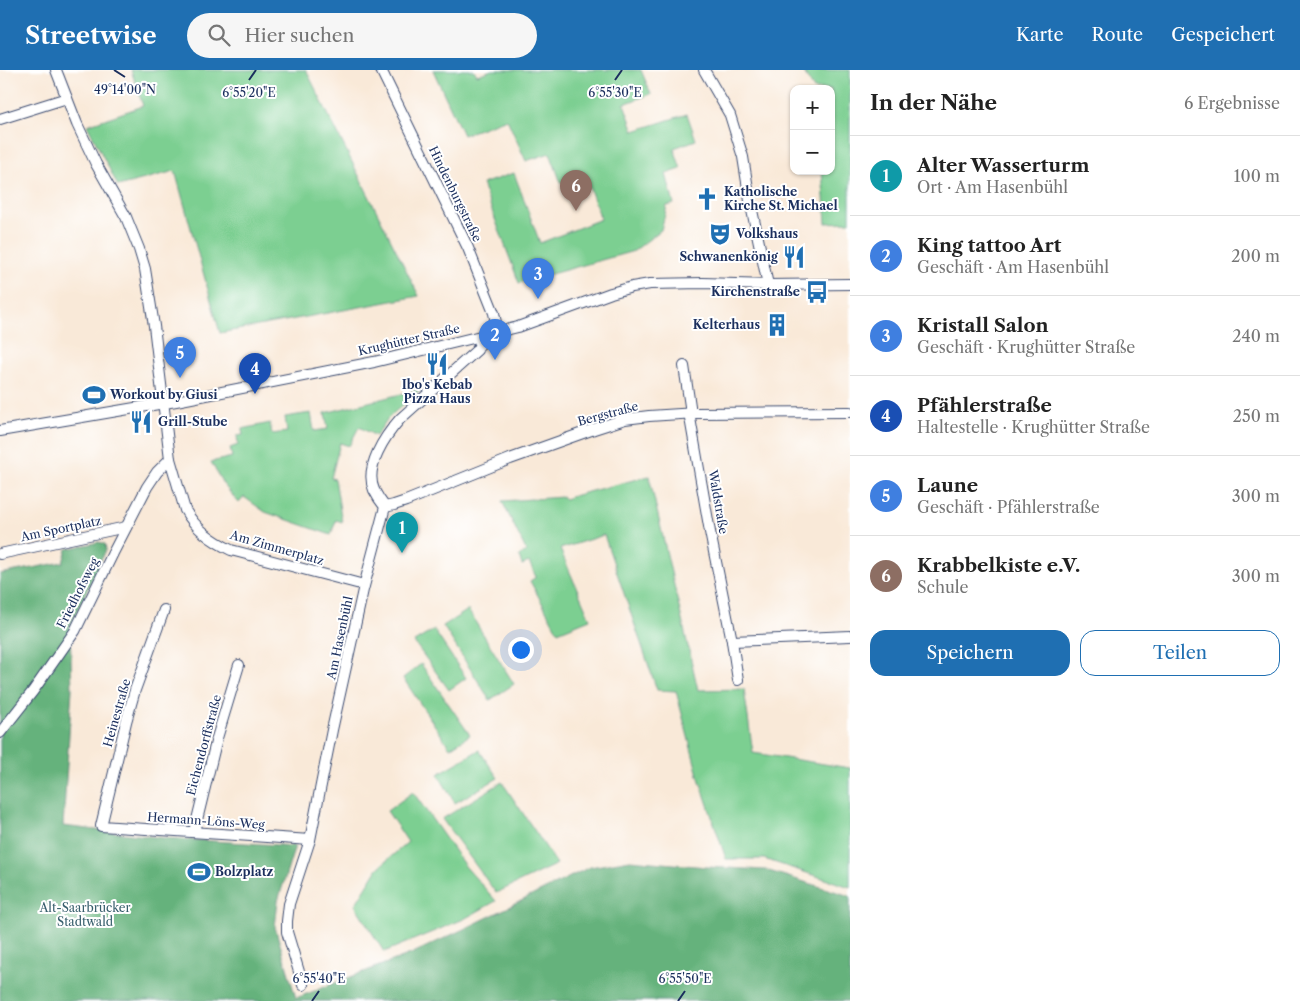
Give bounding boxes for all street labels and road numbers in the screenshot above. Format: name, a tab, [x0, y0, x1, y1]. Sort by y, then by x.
street label: Hindenburgstraße	[426, 143, 485, 244]
street label: Krughütter Straße	[357, 320, 461, 359]
street label: Bergstraße	[576, 398, 640, 429]
street label: Waldstraße	[705, 468, 732, 536]
street label: Am Sportplatz	[18, 513, 103, 545]
street label: Am Zimmerplatz	[228, 527, 326, 568]
street label: Friedhofsweg	[53, 554, 102, 631]
street label: Am Hasenbühl	[323, 594, 356, 682]
street label: Heinestraße	[100, 677, 134, 749]
street label: Eichendorffstraße	[183, 693, 224, 797]
street label: Hermann-Löns-Weg	[147, 809, 266, 832]

